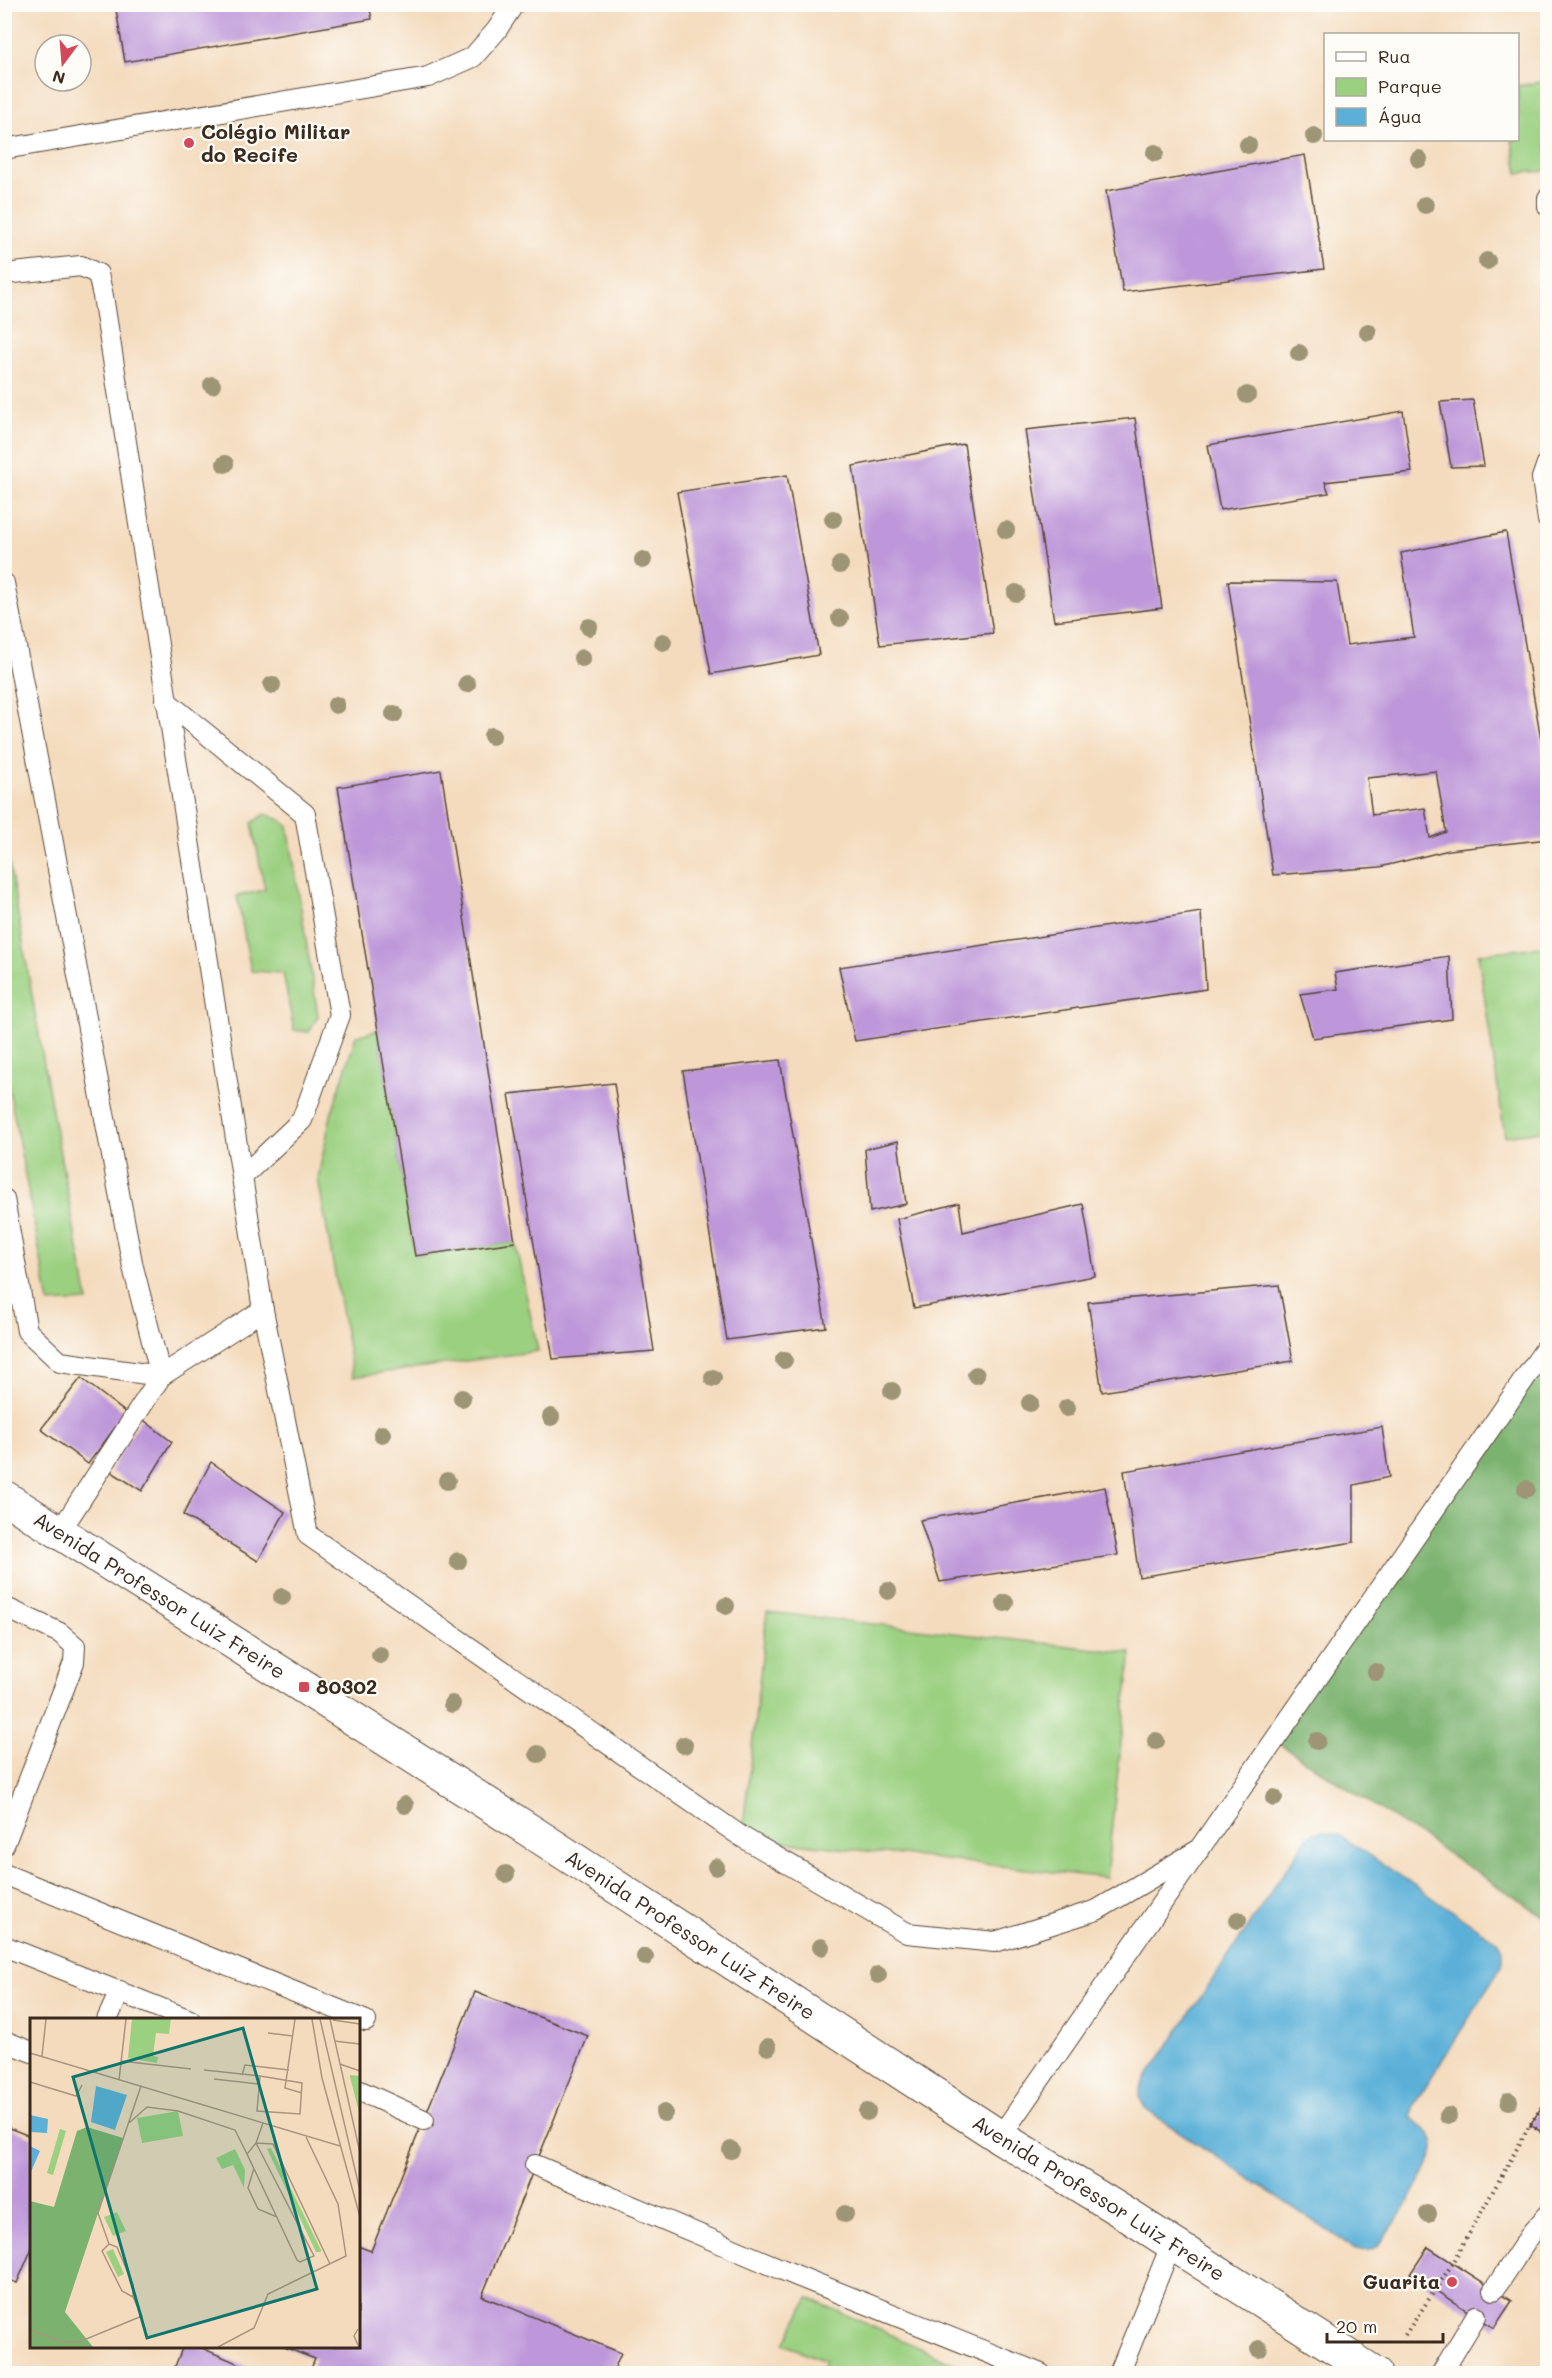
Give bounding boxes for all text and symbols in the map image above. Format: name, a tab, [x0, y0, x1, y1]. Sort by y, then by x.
north arrow	[33, 33, 93, 93]
legend	[1324, 33, 1519, 141]
text: Rua	[1378, 44, 1411, 68]
text: N	[50, 66, 67, 90]
text: Parque	[1378, 74, 1442, 98]
text: Água	[1378, 104, 1422, 128]
place label: Colégio Militar do Recife	[201, 118, 350, 167]
marker: Colégio Militar do Recife	[182, 136, 196, 150]
street label: Avenida Professor Luiz Freire	[29, 1505, 291, 1684]
place label: 80302	[316, 1673, 377, 1699]
marker: 80302	[297, 1680, 311, 1694]
street label: Avenida Professor Luiz Freire	[561, 1843, 820, 2025]
inset map	[30, 2018, 360, 2348]
street label: Avenida Professor Luiz Freire	[968, 2109, 1230, 2286]
place label: Guarita	[1363, 2268, 1440, 2294]
marker: Guarita	[1445, 2275, 1459, 2289]
scale bar	[1327, 2306, 1442, 2344]
text: 20 m	[1336, 2314, 1377, 2338]

